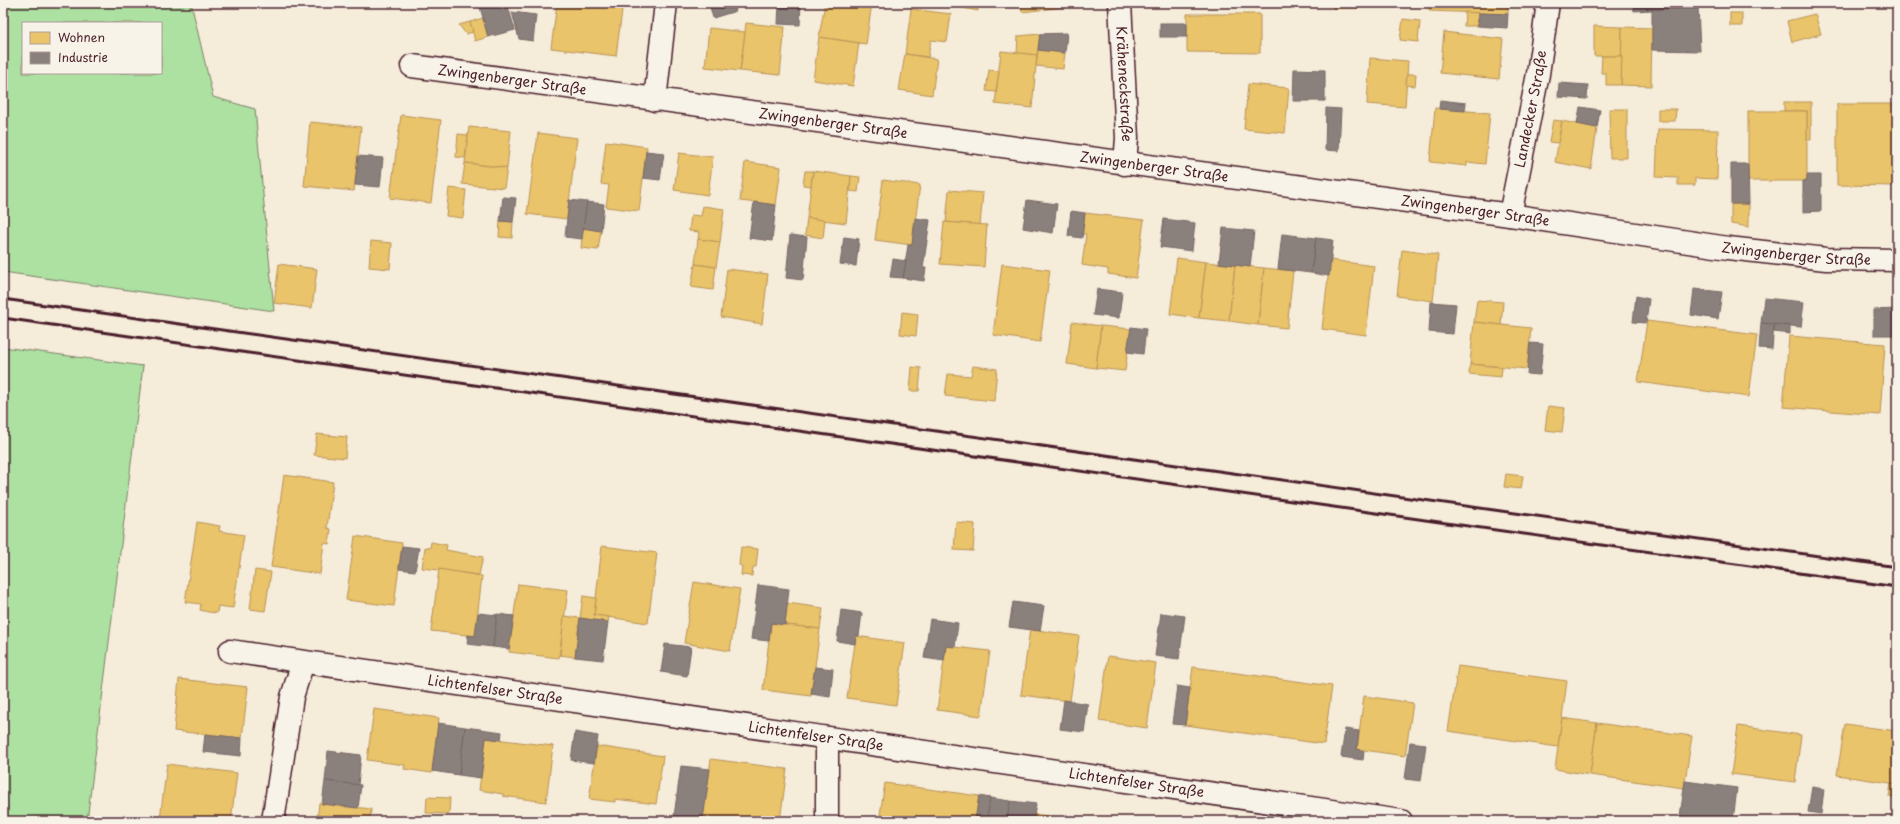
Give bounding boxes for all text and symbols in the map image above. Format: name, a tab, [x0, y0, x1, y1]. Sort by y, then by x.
legend	[22, 22, 162, 74]
street label: Kräheneckstraße	[1111, 25, 1138, 143]
text: Wohnen	[58, 28, 105, 46]
text: Industrie	[58, 48, 108, 66]
street label: Landecker Straße	[1509, 49, 1551, 169]
street label: Zwingenberger Straße	[437, 59, 588, 100]
street label: Zwingenberger Straße	[758, 102, 909, 143]
street label: Zwingenberger Straße	[1079, 146, 1230, 187]
street label: Zwingenberger Straße	[1400, 189, 1551, 231]
street label: Zwingenberger Straße	[1720, 236, 1871, 270]
street label: Lichtenfelser Straße	[426, 669, 564, 709]
street label: Lichtenfelser Straße	[747, 715, 885, 756]
street label: Lichtenfelser Straße	[1068, 762, 1206, 802]

